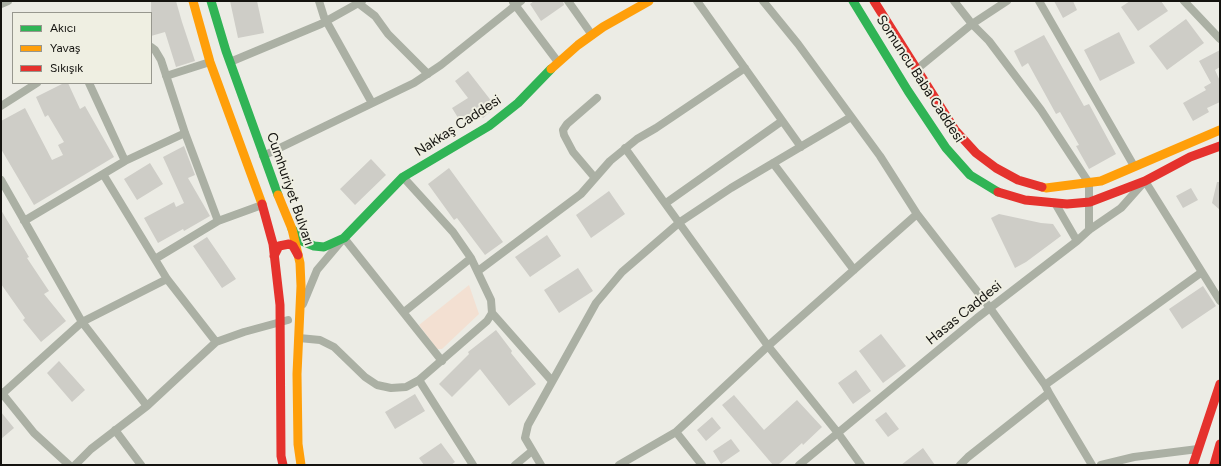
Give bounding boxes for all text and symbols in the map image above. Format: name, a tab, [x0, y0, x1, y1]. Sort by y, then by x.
legend	[12, 12, 152, 84]
street label: Somuncu Baba Caddesi	[872, 12, 968, 146]
text: Akıcı	[50, 21, 76, 35]
text: Yavaş	[50, 41, 80, 55]
text: Sıkışık	[50, 61, 83, 75]
street label: Nakkaş Caddesi	[412, 92, 504, 160]
street label: Cumhuriyet Bulvarı	[263, 130, 317, 248]
street label: Hasas Caddesi	[923, 277, 1005, 349]

